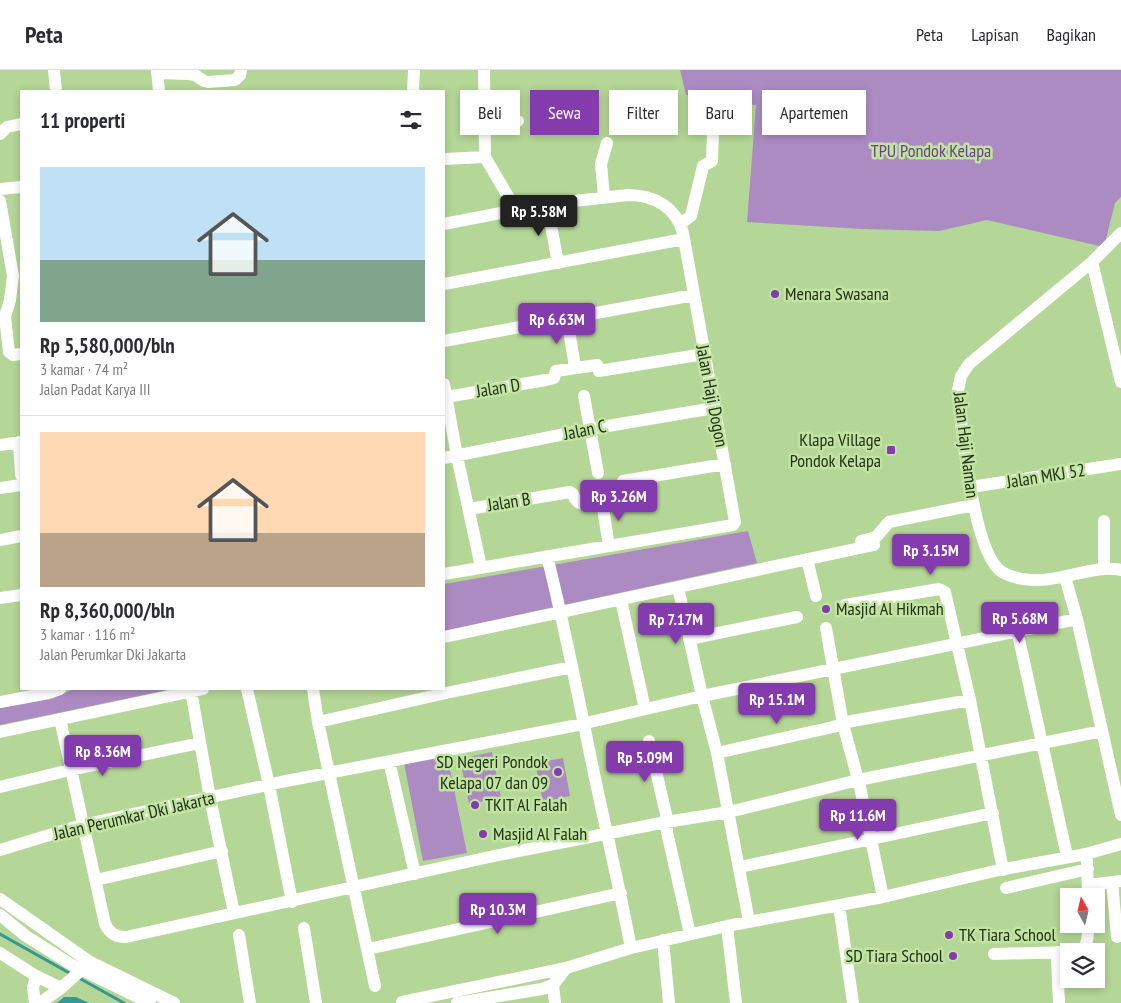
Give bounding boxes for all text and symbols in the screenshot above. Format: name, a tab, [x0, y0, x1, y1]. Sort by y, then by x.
text: Peta	[25, 19, 63, 50]
text: Peta	[916, 23, 943, 46]
text: Lapisan	[971, 23, 1019, 46]
text: Bagikan	[1047, 23, 1096, 46]
chip: Beli	[460, 90, 520, 135]
chip: Sewa	[530, 90, 599, 135]
chip: Filter	[609, 90, 678, 135]
chip: Baru	[688, 90, 752, 135]
chip: Apartemen	[762, 90, 866, 135]
icon: filters	[397, 106, 425, 134]
text: 11 properti	[40, 107, 125, 134]
park label: TPU Pondok Kelapa	[871, 139, 991, 162]
pin: Rp 5.58M	[487, 194, 591, 237]
icon: home	[188, 199, 278, 289]
text: Rp 5.58M	[511, 201, 567, 221]
place label: Menara Swasana	[785, 282, 889, 305]
marker: Menara Swasana	[769, 288, 781, 300]
pin: Rp 6.63M	[505, 302, 609, 345]
text: Rp 6.63M	[529, 309, 585, 329]
text: Rp 5,580,000/bln	[40, 332, 175, 359]
street label: Jalan Haji Dogon	[691, 342, 734, 449]
text: 3 kamar · 74 m²	[40, 359, 128, 379]
street label: Jalan D	[473, 373, 522, 402]
text: Jalan Padat Karya III	[40, 379, 150, 399]
street label: Jalan Haji Naman	[948, 390, 984, 499]
street label: Jalan C	[561, 414, 608, 445]
place label: Klapa Village Pondok Kelapa	[790, 428, 881, 472]
marker: Klapa Village Pondok Kelapa	[885, 444, 897, 456]
street label: Jalan MKJ 52	[1004, 458, 1087, 493]
icon: home	[188, 465, 278, 555]
pin: Rp 3.26M	[567, 480, 671, 522]
text: Rp 3.26M	[591, 486, 647, 506]
street label: Jalan B	[485, 487, 532, 516]
pin: Rp 3.15M	[879, 534, 983, 576]
text: Rp 3.15M	[903, 540, 959, 560]
text: Rp 8,360,000/bln	[40, 597, 175, 624]
place label: Masjid Al Hikmah	[836, 597, 944, 620]
pin: Rp 7.17M	[624, 602, 728, 645]
pin: Rp 5.68M	[968, 602, 1072, 644]
marker: Masjid Al Hikmah	[820, 603, 832, 615]
text: Rp 5.68M	[992, 608, 1048, 628]
text: Rp 7.17M	[649, 609, 703, 629]
text: 3 kamar · 116 m²	[40, 624, 135, 644]
text: Jalan Perumkar Dki Jakarta	[40, 644, 186, 664]
pin: Rp 15.1M	[725, 682, 829, 725]
text: Rp 15.1M	[749, 689, 805, 709]
pin: Rp 8.36M	[51, 734, 155, 777]
pin: Rp 5.09M	[593, 740, 697, 783]
text: Rp 8.36M	[75, 741, 131, 761]
text: Rp 5.09M	[617, 747, 673, 767]
place label: SD Negeri Pondok Kelapa 07 dan 09	[436, 750, 548, 794]
marker: SD Negeri Pondok Kelapa 07 dan 09	[552, 766, 564, 778]
street label: Jalan Perumkar Dki Jakarta	[50, 786, 217, 845]
place label: TKIT Al Falah	[485, 793, 567, 816]
pin: Rp 11.6M	[806, 798, 910, 841]
marker: TKIT Al Falah	[469, 799, 481, 811]
text: Rp 11.6M	[830, 805, 886, 825]
place label: Masjid Al Falah	[493, 822, 587, 845]
marker: Masjid Al Falah	[477, 828, 489, 840]
north arrow	[1060, 888, 1105, 932]
map controls	[1060, 888, 1105, 988]
pin: Rp 10.3M	[446, 892, 550, 935]
text: Rp 10.3M	[470, 899, 526, 919]
place label: TK Tiara School	[959, 923, 1057, 946]
marker: TK Tiara School	[943, 929, 955, 941]
button: layers	[1060, 943, 1105, 988]
place label: SD Tiara School	[846, 944, 944, 967]
marker: SD Tiara School	[947, 950, 959, 962]

